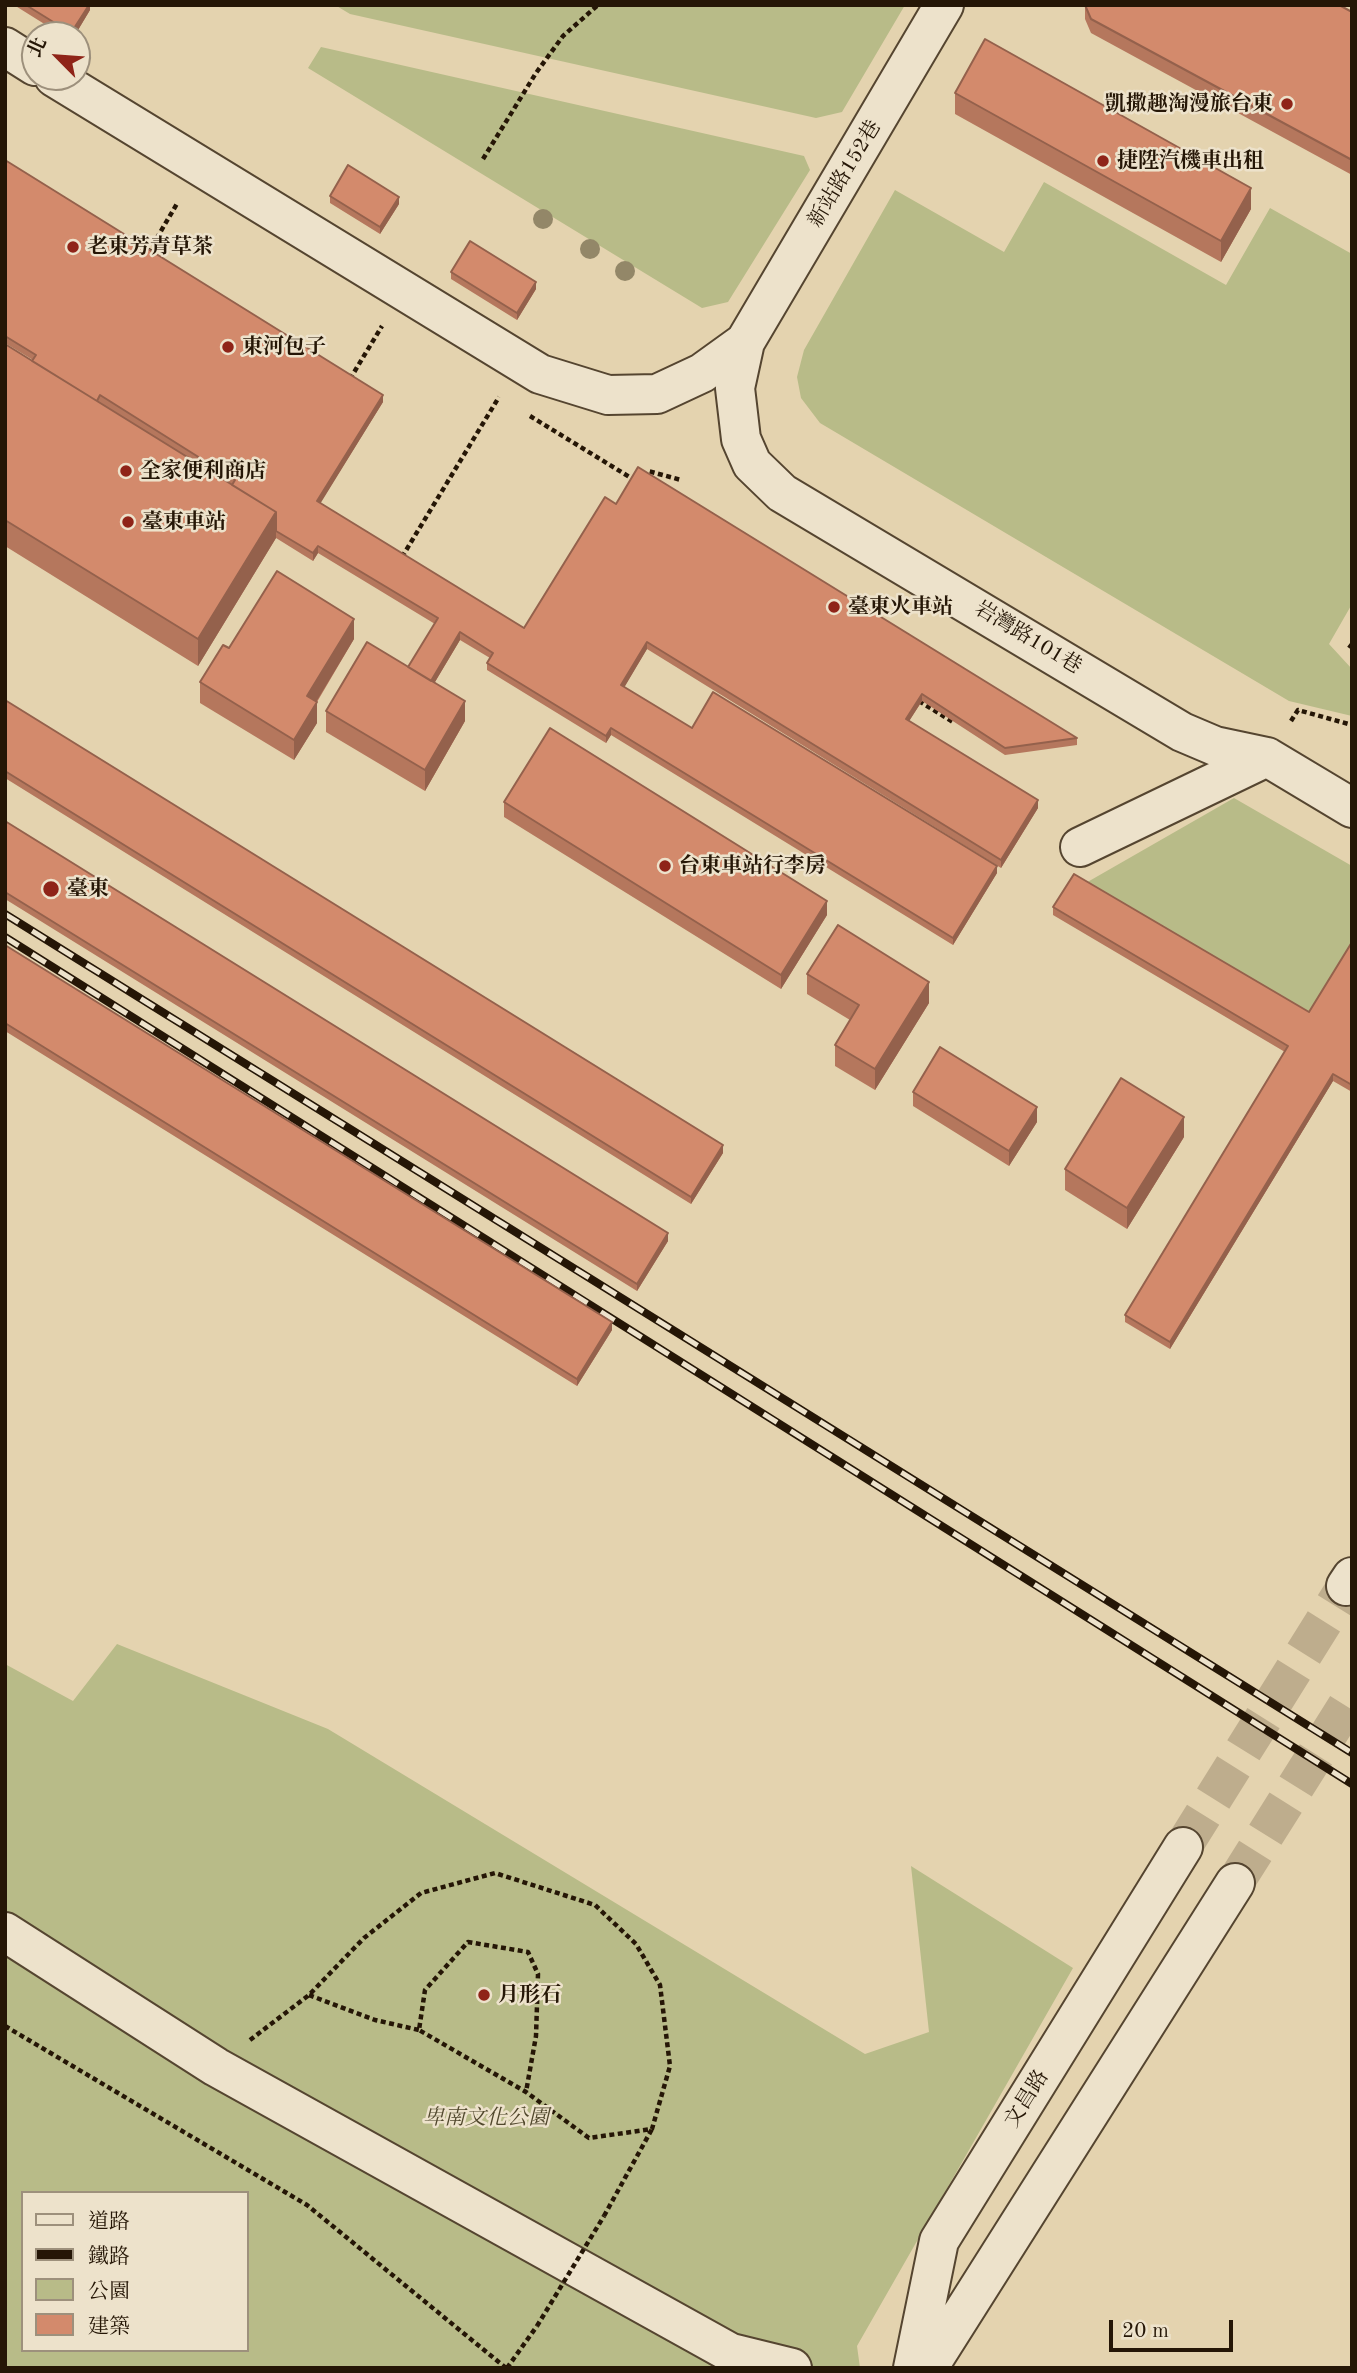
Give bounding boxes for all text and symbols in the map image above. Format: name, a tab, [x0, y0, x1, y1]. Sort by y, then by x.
north arrow	[21, 21, 91, 91]
text: 北	[26, 35, 51, 60]
place label: 凱撒趣淘漫旅台東	[1105, 91, 1273, 117]
marker: 凱撒趣淘漫旅台東	[1279, 96, 1295, 112]
street label: 新站路152巷	[803, 116, 887, 232]
place label: 捷陞汽機車出租	[1117, 148, 1264, 174]
marker: 捷陞汽機車出租	[1095, 153, 1111, 169]
place label: 老東芳青草茶	[87, 234, 213, 260]
marker: 老東芳青草茶	[65, 239, 81, 255]
place label: 東河包子	[242, 334, 326, 360]
marker: 東河包子	[220, 339, 236, 355]
place label: 全家便利商店	[140, 458, 266, 484]
marker: 全家便利商店	[118, 463, 134, 479]
place label: 臺東車站	[142, 509, 226, 535]
marker: 臺東車站	[120, 514, 136, 530]
place label: 臺東火車站	[848, 594, 953, 620]
street label: 岩灣路101巷	[970, 596, 1086, 680]
marker: 臺東火車站	[826, 599, 842, 615]
place label: 台東車站行李房	[679, 853, 826, 879]
marker: 台東車站行李房	[657, 858, 673, 874]
place label: 臺東	[67, 876, 109, 902]
marker: 臺東	[41, 879, 61, 899]
place label: 月形石	[498, 1982, 561, 2008]
marker: 月形石	[476, 1987, 492, 2003]
street label: 文昌路	[1000, 2066, 1054, 2132]
park label: 卑南文化公園	[423, 2105, 549, 2131]
legend	[21, 2191, 248, 2352]
text: 道路	[88, 2212, 130, 2233]
text: 鐵路	[88, 2247, 130, 2268]
text: 公園	[88, 2282, 130, 2303]
scale bar	[1112, 2306, 1236, 2350]
text: 建築	[88, 2317, 130, 2338]
text: 20 m	[1122, 2321, 1169, 2342]

